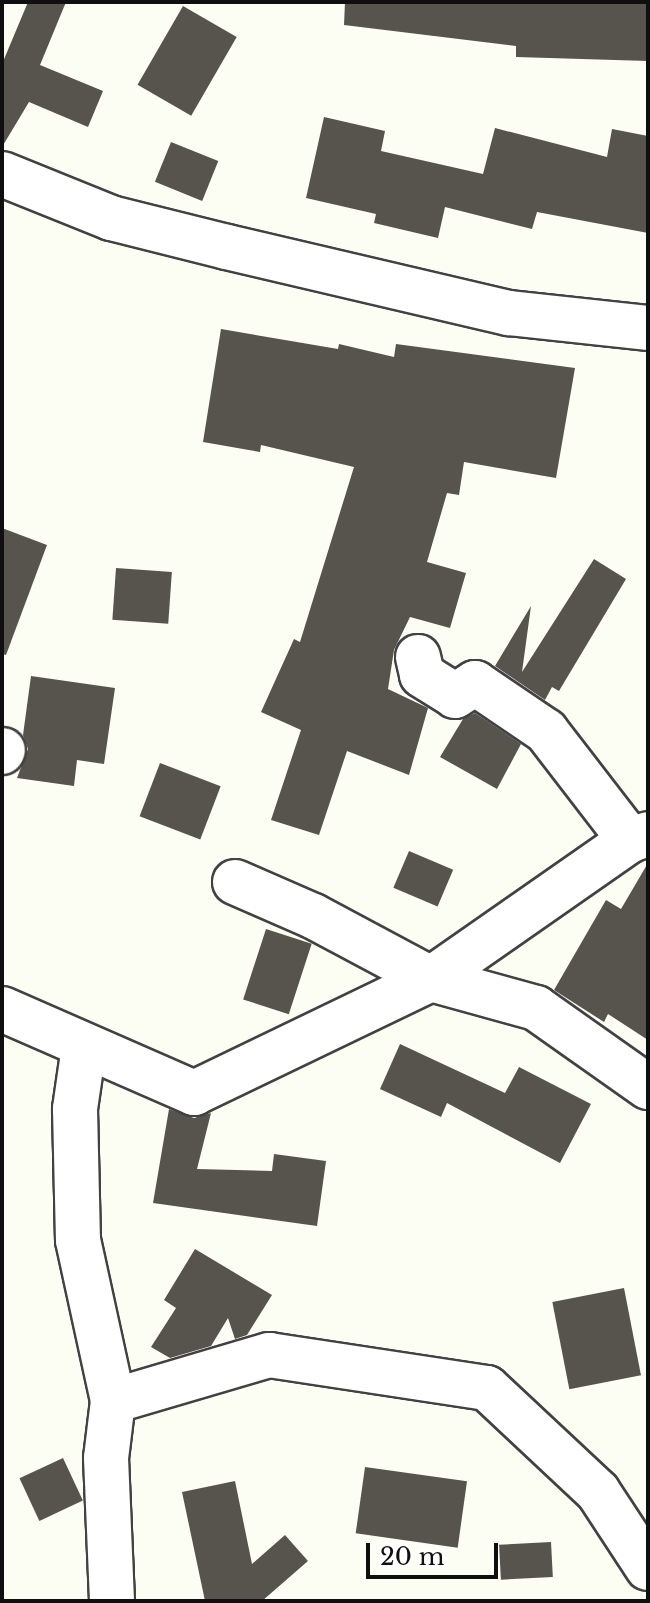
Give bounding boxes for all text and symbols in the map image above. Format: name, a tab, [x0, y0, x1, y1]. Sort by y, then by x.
scale bar	[370, 1527, 502, 1577]
text: 20 m	[380, 1542, 445, 1571]

